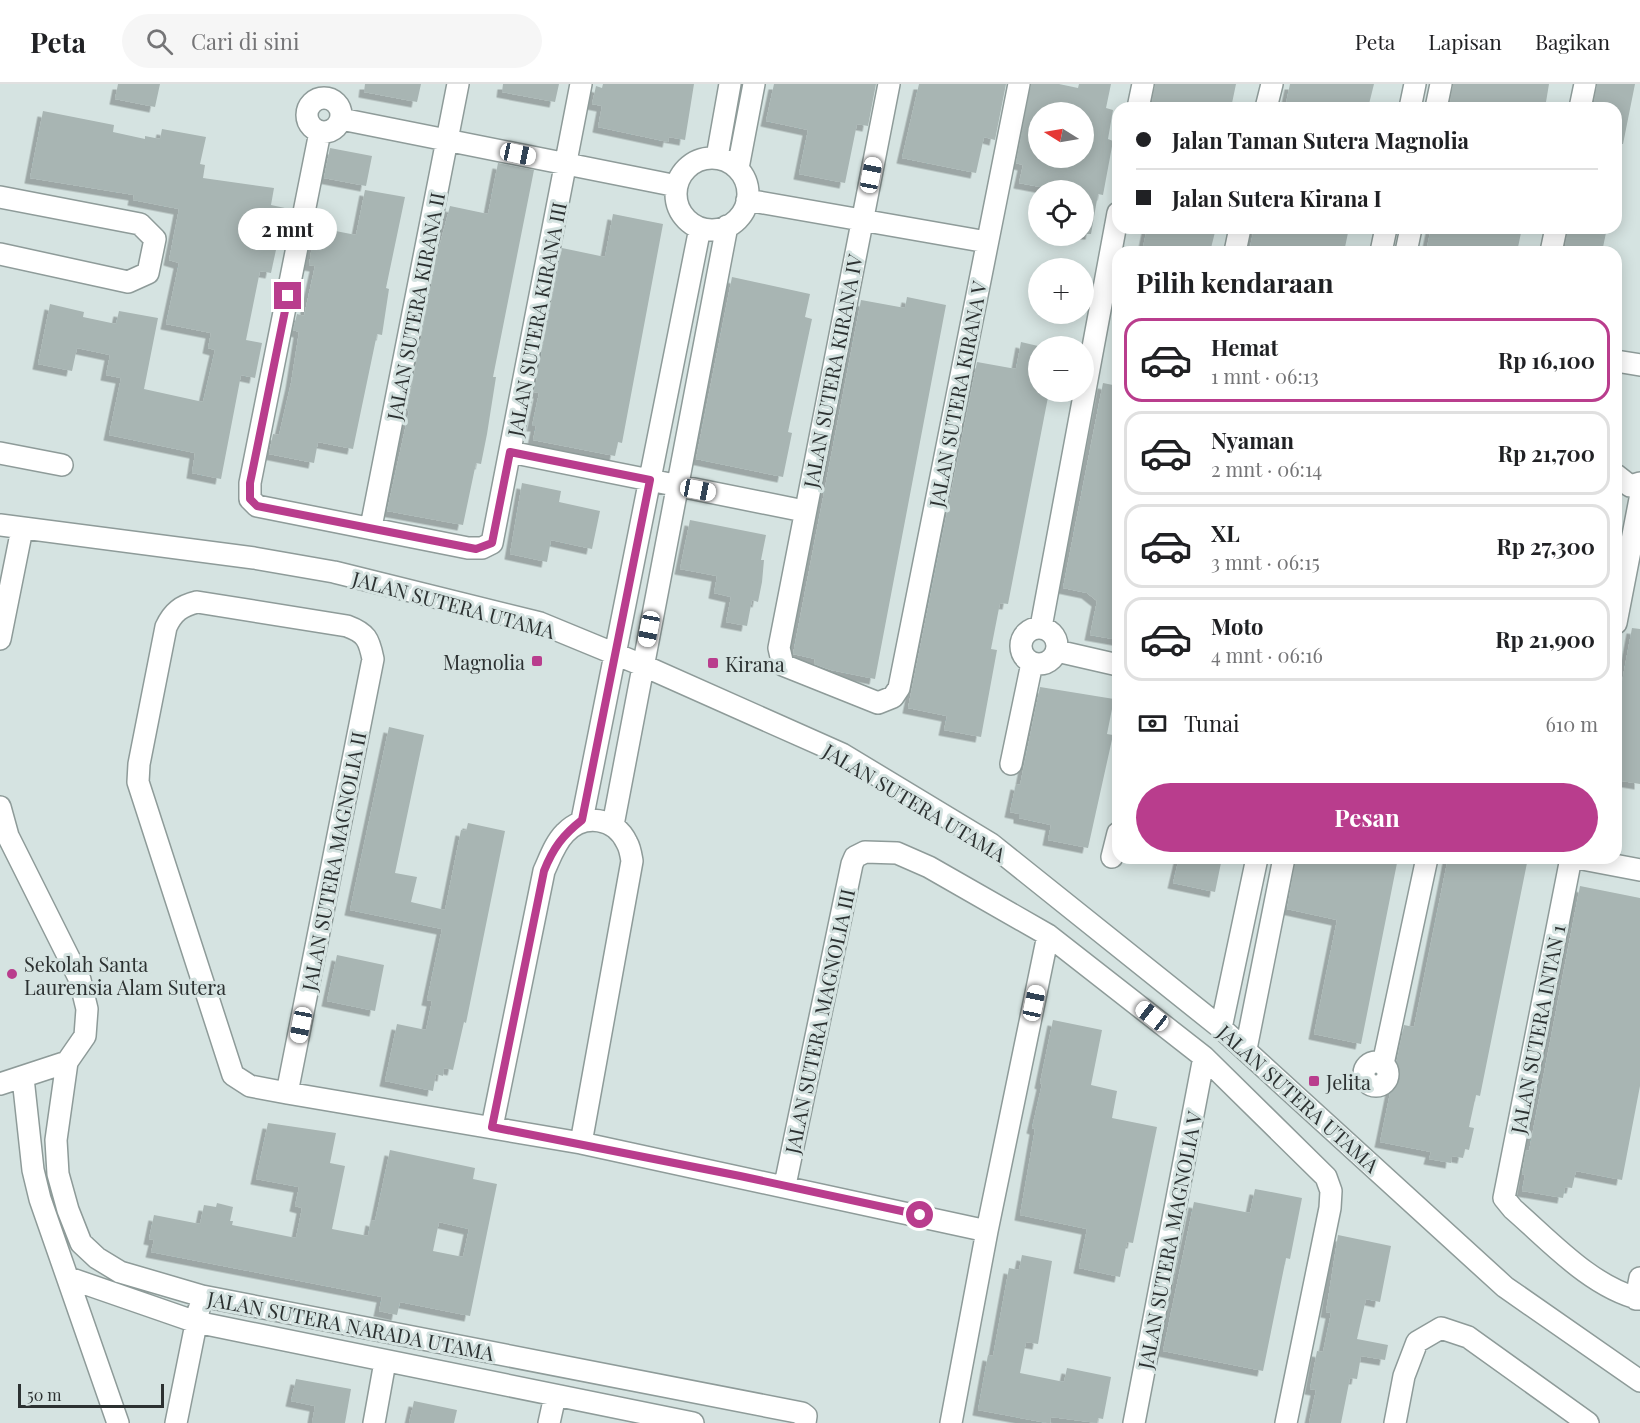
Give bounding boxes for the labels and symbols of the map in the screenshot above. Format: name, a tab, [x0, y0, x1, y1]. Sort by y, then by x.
north arrow	[1028, 102, 1094, 168]
car	[499, 141, 537, 167]
car	[859, 156, 883, 194]
street label: JALAN SUTERA KIRANA II	[379, 190, 450, 423]
street label: JALAN SUTERA KIRANA III	[500, 200, 572, 439]
callout: 2 mnt	[238, 209, 338, 251]
street label: JALAN SUTERA KIRANA IV	[796, 252, 868, 491]
street label: JALAN SUTERA KIRANA V	[922, 278, 992, 510]
route end	[274, 282, 301, 309]
car	[679, 478, 717, 502]
street label: JALAN SUTERA UTAMA	[349, 564, 559, 644]
car	[637, 610, 661, 648]
place label: Magnolia	[443, 648, 525, 675]
place label: Kirana	[725, 650, 785, 677]
marker: Magnolia	[530, 654, 544, 668]
marker: Kirana	[706, 656, 720, 670]
street label: JALAN SUTERA MAGNOLIA II	[294, 729, 371, 994]
street label: JALAN SUTERA UTAMA	[818, 736, 1012, 867]
street label: JALAN SUTERA MAGNOLIA III	[778, 886, 860, 1157]
street label: JALAN SUTERA INTAN 1	[1503, 922, 1571, 1137]
place label: Sekolah Santa Laurensia Alam Sutera	[24, 950, 226, 1000]
marker: Sekolah Santa Laurensia Alam Sutera	[5, 967, 19, 981]
car	[1021, 984, 1047, 1022]
car	[1132, 998, 1172, 1034]
car	[289, 1006, 313, 1044]
street label: JALAN SUTERA UTAMA	[1212, 1018, 1386, 1178]
place label: Jelita	[1325, 1068, 1371, 1095]
marker: Jelita	[1307, 1074, 1321, 1088]
street label: JALAN SUTERA MAGNOLIA V	[1131, 1109, 1207, 1372]
route start	[906, 1201, 933, 1228]
street label: JALAN SUTERA NARADA UTAMA	[204, 1284, 497, 1366]
scale bar	[18, 1381, 164, 1408]

